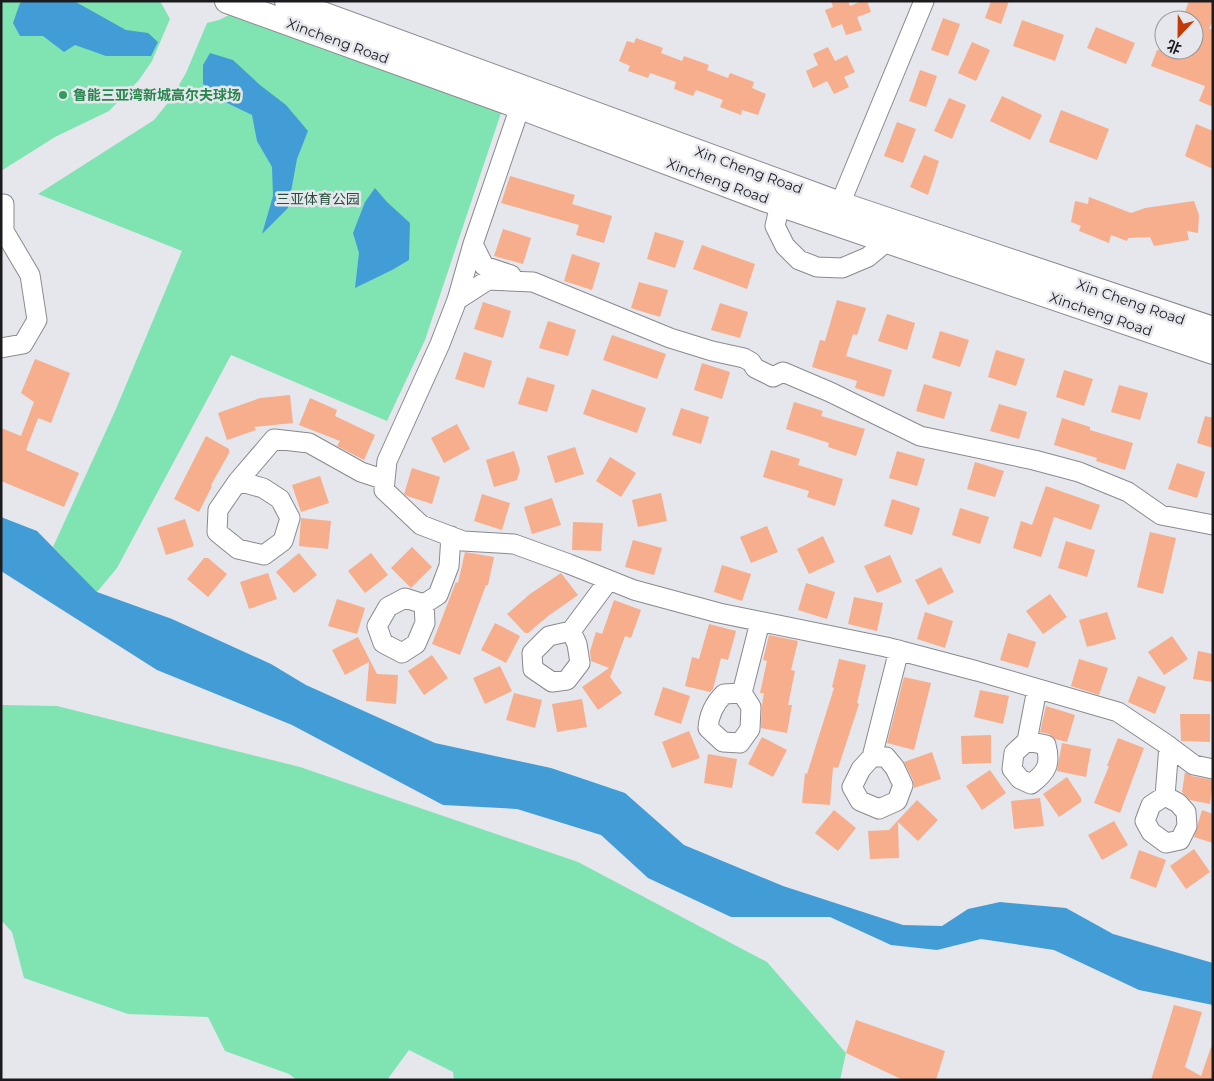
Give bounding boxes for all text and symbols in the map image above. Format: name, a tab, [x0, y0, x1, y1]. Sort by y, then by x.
north arrow	[1154, 10, 1204, 60]
street label: Xincheng Road	[284, 14, 392, 68]
text: 北	[1164, 36, 1184, 58]
place label: 鲁能三亚湾新城高尔夫球场	[73, 86, 241, 104]
marker: 鲁能三亚湾新城高尔夫球场	[57, 89, 69, 101]
street label: Xin Cheng Road	[693, 142, 805, 198]
street label: Xincheng Road	[664, 154, 772, 208]
park label: 三亚体育公园	[276, 190, 360, 208]
street label: Xin Cheng Road	[1075, 275, 1187, 329]
street label: Xincheng Road	[1047, 288, 1155, 340]

